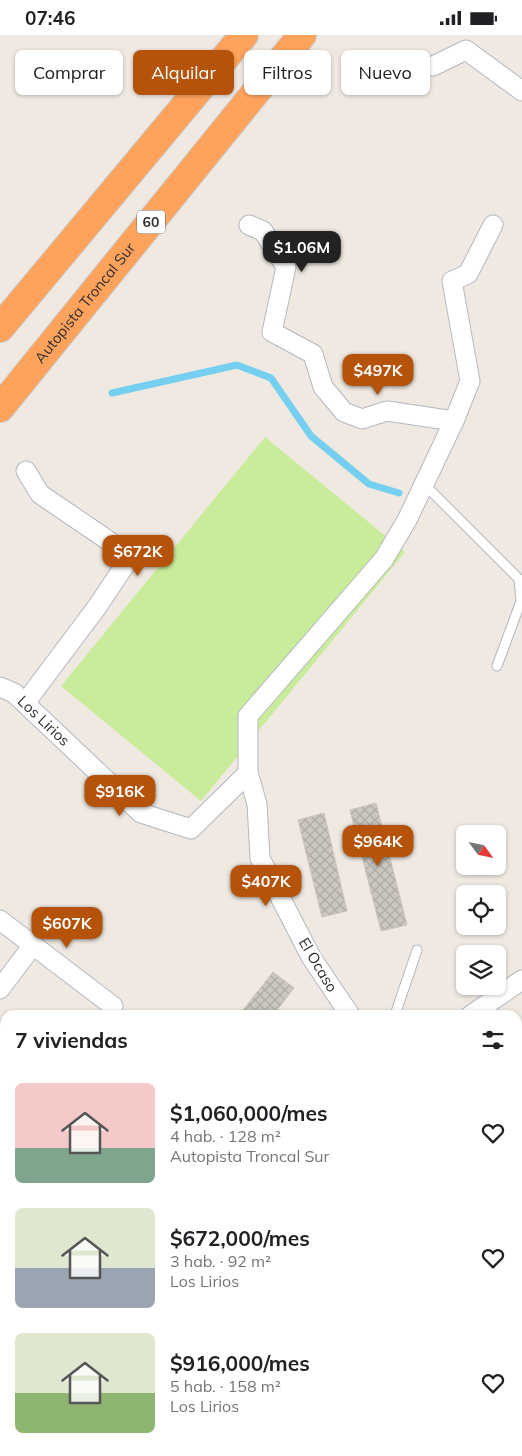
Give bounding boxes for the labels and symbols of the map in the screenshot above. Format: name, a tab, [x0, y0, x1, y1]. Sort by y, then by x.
road number: 60	[137, 211, 165, 233]
pin: $1.06M	[261, 231, 343, 273]
street label: Autopista Troncal Sur	[30, 238, 139, 367]
pin: $497K	[343, 353, 413, 396]
pin: $672K	[103, 535, 173, 577]
street label: Los Lirios	[14, 691, 74, 750]
pin: $916K	[85, 775, 155, 817]
pin: $964K	[343, 825, 413, 867]
north arrow	[456, 825, 506, 875]
pin: $407K	[231, 865, 301, 907]
pin: $607K	[32, 907, 102, 949]
street label: El Ocaso	[295, 934, 342, 995]

